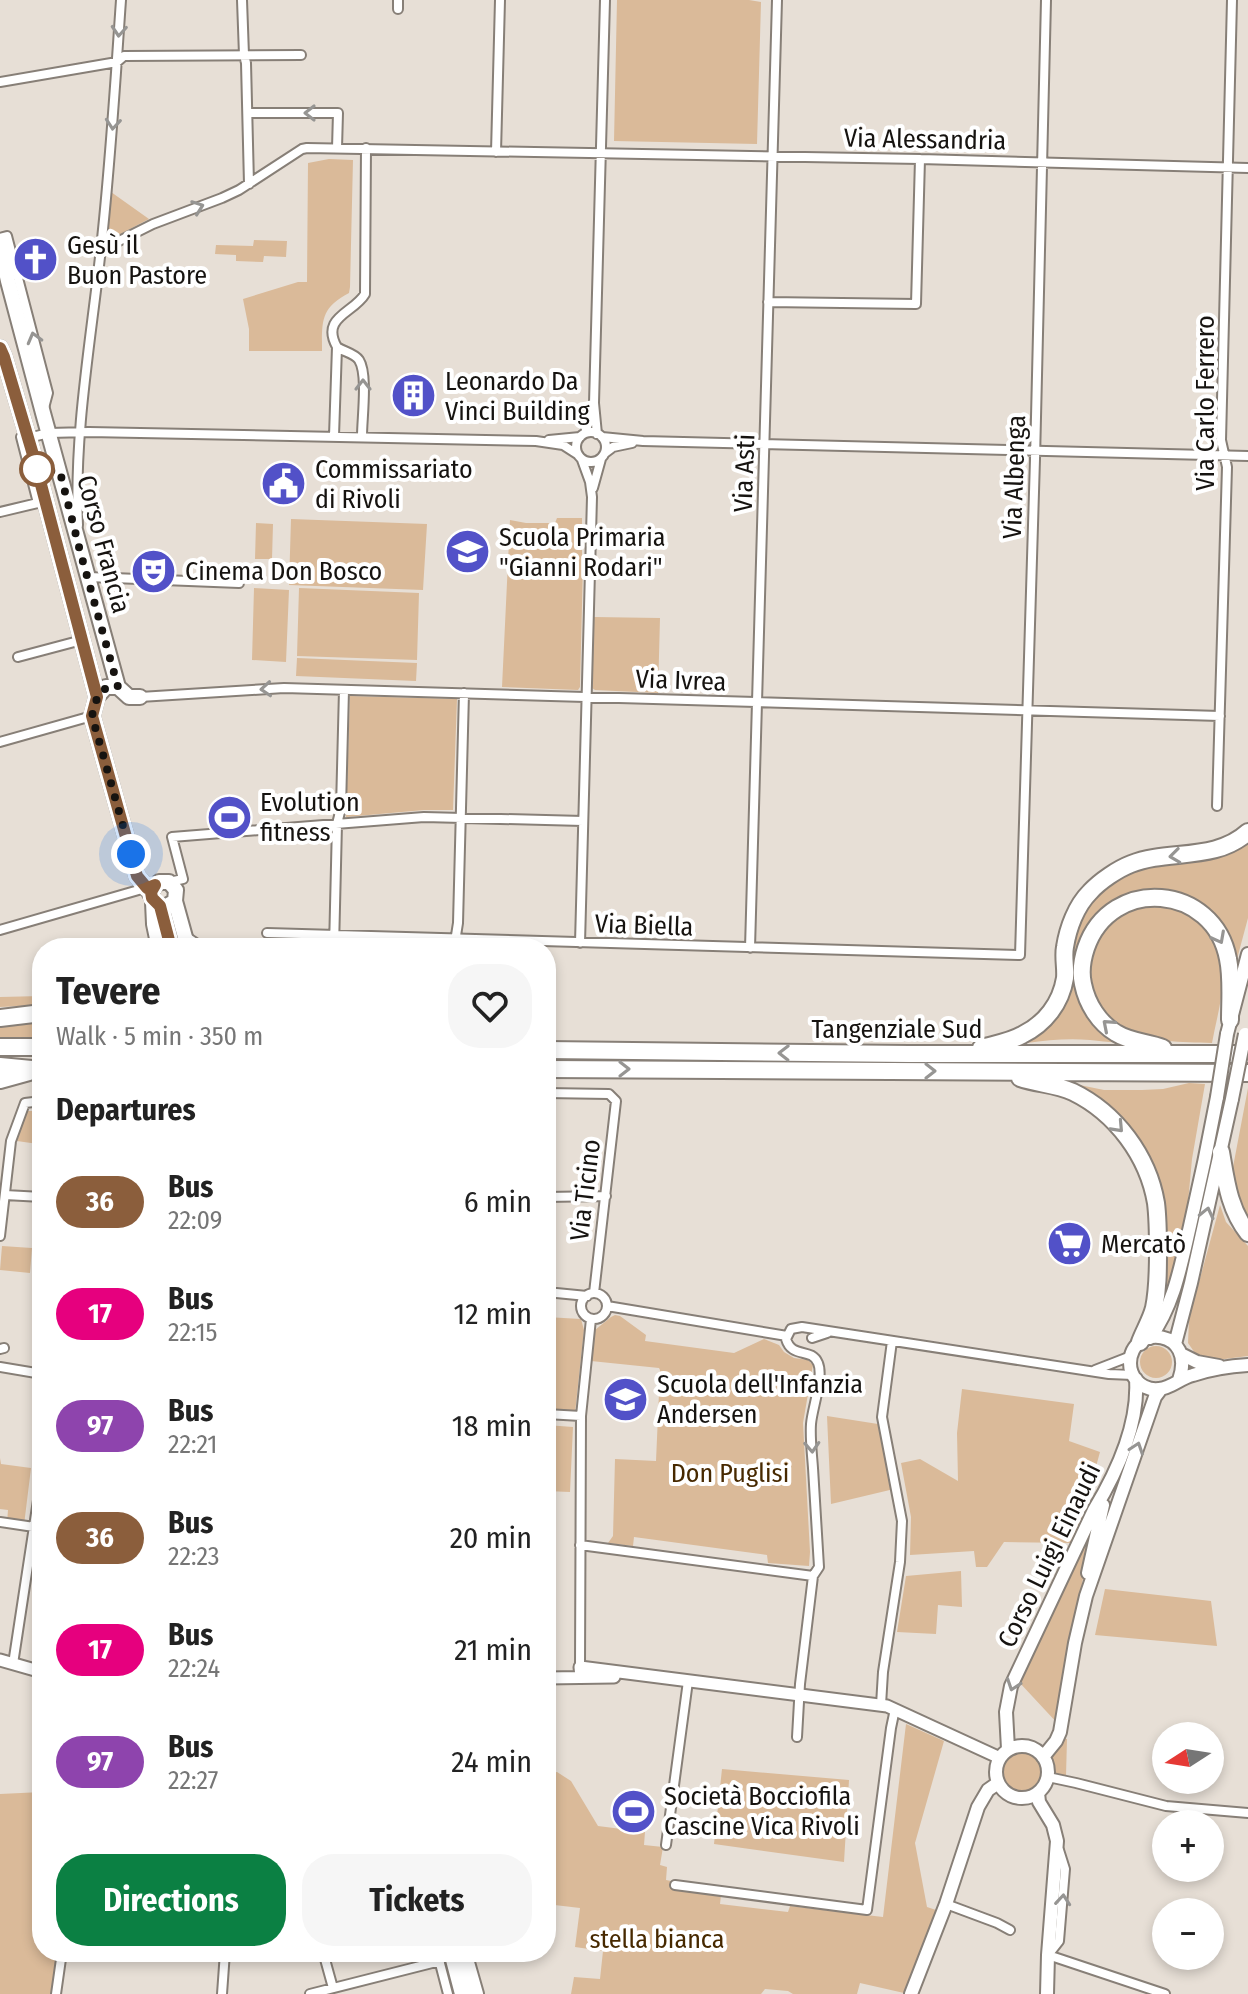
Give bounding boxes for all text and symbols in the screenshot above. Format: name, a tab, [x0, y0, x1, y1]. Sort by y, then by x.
one-way arrow	[111, 25, 128, 38]
one-way arrow	[303, 104, 316, 122]
one-way arrow	[105, 118, 122, 131]
street label: Via Alessandria	[844, 123, 1006, 156]
one-way arrow	[190, 200, 204, 217]
place label: Gesù il Buon Pastore	[67, 230, 207, 291]
church icon: Gesù il Buon Pastore	[12, 236, 60, 284]
street label: Via Carlo Ferrero	[1190, 315, 1221, 491]
one-way arrow	[26, 331, 43, 345]
place label: Leonardo Da Vinci Building	[445, 366, 591, 427]
building icon: Leonardo Da Vinci Building	[390, 372, 438, 420]
one-way arrow	[354, 378, 372, 391]
street label: Via Albenga	[997, 414, 1032, 540]
street label: Via Asti	[728, 433, 761, 513]
unlabelled marker	[20, 452, 54, 486]
place label: Commissariato di Rivoli	[315, 454, 473, 515]
public building icon: Commissariato di Rivoli	[260, 460, 308, 508]
street label: Corso Francia	[70, 472, 137, 617]
place label: Scuola Primaria "Gianni Rodari"	[499, 522, 665, 583]
school or university icon: Scuola Primaria "Gianni Rodari"	[444, 528, 492, 576]
theatre icon: Cinema Don Bosco	[130, 547, 178, 595]
place label: Cinema Don Bosco	[185, 556, 382, 587]
street label: Via Ivrea	[635, 663, 727, 698]
one-way arrow	[259, 680, 272, 697]
place label: Evolution fitness	[260, 787, 360, 848]
sports icon: Evolution fitness	[205, 793, 253, 841]
your location	[111, 834, 151, 874]
one-way arrow	[1168, 848, 1181, 865]
street label: Via Biella	[594, 908, 694, 943]
one-way arrow	[1210, 930, 1225, 945]
button: heart	[448, 964, 532, 1048]
text: Tevere	[56, 968, 160, 1014]
street label: Tangenziale Sud	[812, 1014, 982, 1045]
one-way arrow	[1103, 1020, 1117, 1035]
text: Walk · 5 min · 350 m	[56, 1021, 263, 1052]
one-way arrow	[777, 1044, 790, 1061]
one-way arrow	[618, 1060, 631, 1078]
one-way arrow	[924, 1062, 937, 1079]
text: Departures	[56, 1092, 196, 1128]
one-way arrow	[1108, 1118, 1123, 1132]
street label: Via Ticino	[564, 1137, 607, 1243]
text: Bus	[168, 1169, 213, 1205]
text: 6 min	[464, 1184, 532, 1220]
text: 36	[86, 1185, 114, 1218]
text: 22:09	[168, 1205, 222, 1236]
one-way arrow	[1198, 1207, 1215, 1221]
supermarket icon: Mercatò	[1046, 1220, 1094, 1268]
place label: Mercatò	[1101, 1229, 1186, 1260]
text: Bus	[168, 1281, 213, 1317]
text: 12 min	[454, 1296, 532, 1332]
text: 17	[88, 1297, 112, 1330]
text: 22:15	[168, 1317, 217, 1348]
place label: Scuola dell'Infanzia Andersen	[657, 1369, 863, 1430]
school or university icon: Scuola dell'Infanzia Andersen	[602, 1375, 650, 1423]
text: Bus	[168, 1393, 213, 1429]
text: 18 min	[452, 1408, 532, 1444]
text: 97	[87, 1409, 113, 1442]
text: 22:21	[168, 1429, 217, 1460]
one-way arrow	[803, 1441, 820, 1454]
one-way arrow	[1127, 1442, 1143, 1456]
park label: Don Puglisi	[671, 1458, 789, 1489]
street label: Corso Luigi Einaudi	[991, 1458, 1108, 1653]
text: Bus	[168, 1505, 213, 1541]
text: 20 min	[450, 1520, 532, 1556]
text: 36	[86, 1521, 114, 1554]
text: 22:23	[168, 1541, 220, 1572]
text: Bus	[168, 1617, 213, 1653]
text: 21 min	[454, 1632, 532, 1668]
text: 17	[88, 1633, 112, 1666]
text: 22:24	[168, 1653, 220, 1684]
one-way arrow	[1006, 1678, 1022, 1691]
north arrow	[1152, 1722, 1224, 1794]
map controls	[1152, 1722, 1224, 1970]
text: Bus	[168, 1729, 213, 1765]
text: 24 min	[451, 1744, 532, 1780]
text: 97	[87, 1745, 113, 1778]
text: 22:27	[168, 1765, 218, 1796]
place label: Società Bocciofila Cascine Vica Rivoli	[664, 1781, 860, 1842]
sports icon: Società Bocciofila Cascine Vica Rivoli	[609, 1787, 657, 1835]
button: +	[1152, 1810, 1224, 1882]
button: Directions	[56, 1854, 286, 1946]
button: Tickets	[302, 1854, 532, 1946]
one-way arrow	[1054, 1893, 1071, 1906]
button: −	[1152, 1898, 1224, 1970]
park label: stella bianca	[590, 1924, 724, 1955]

